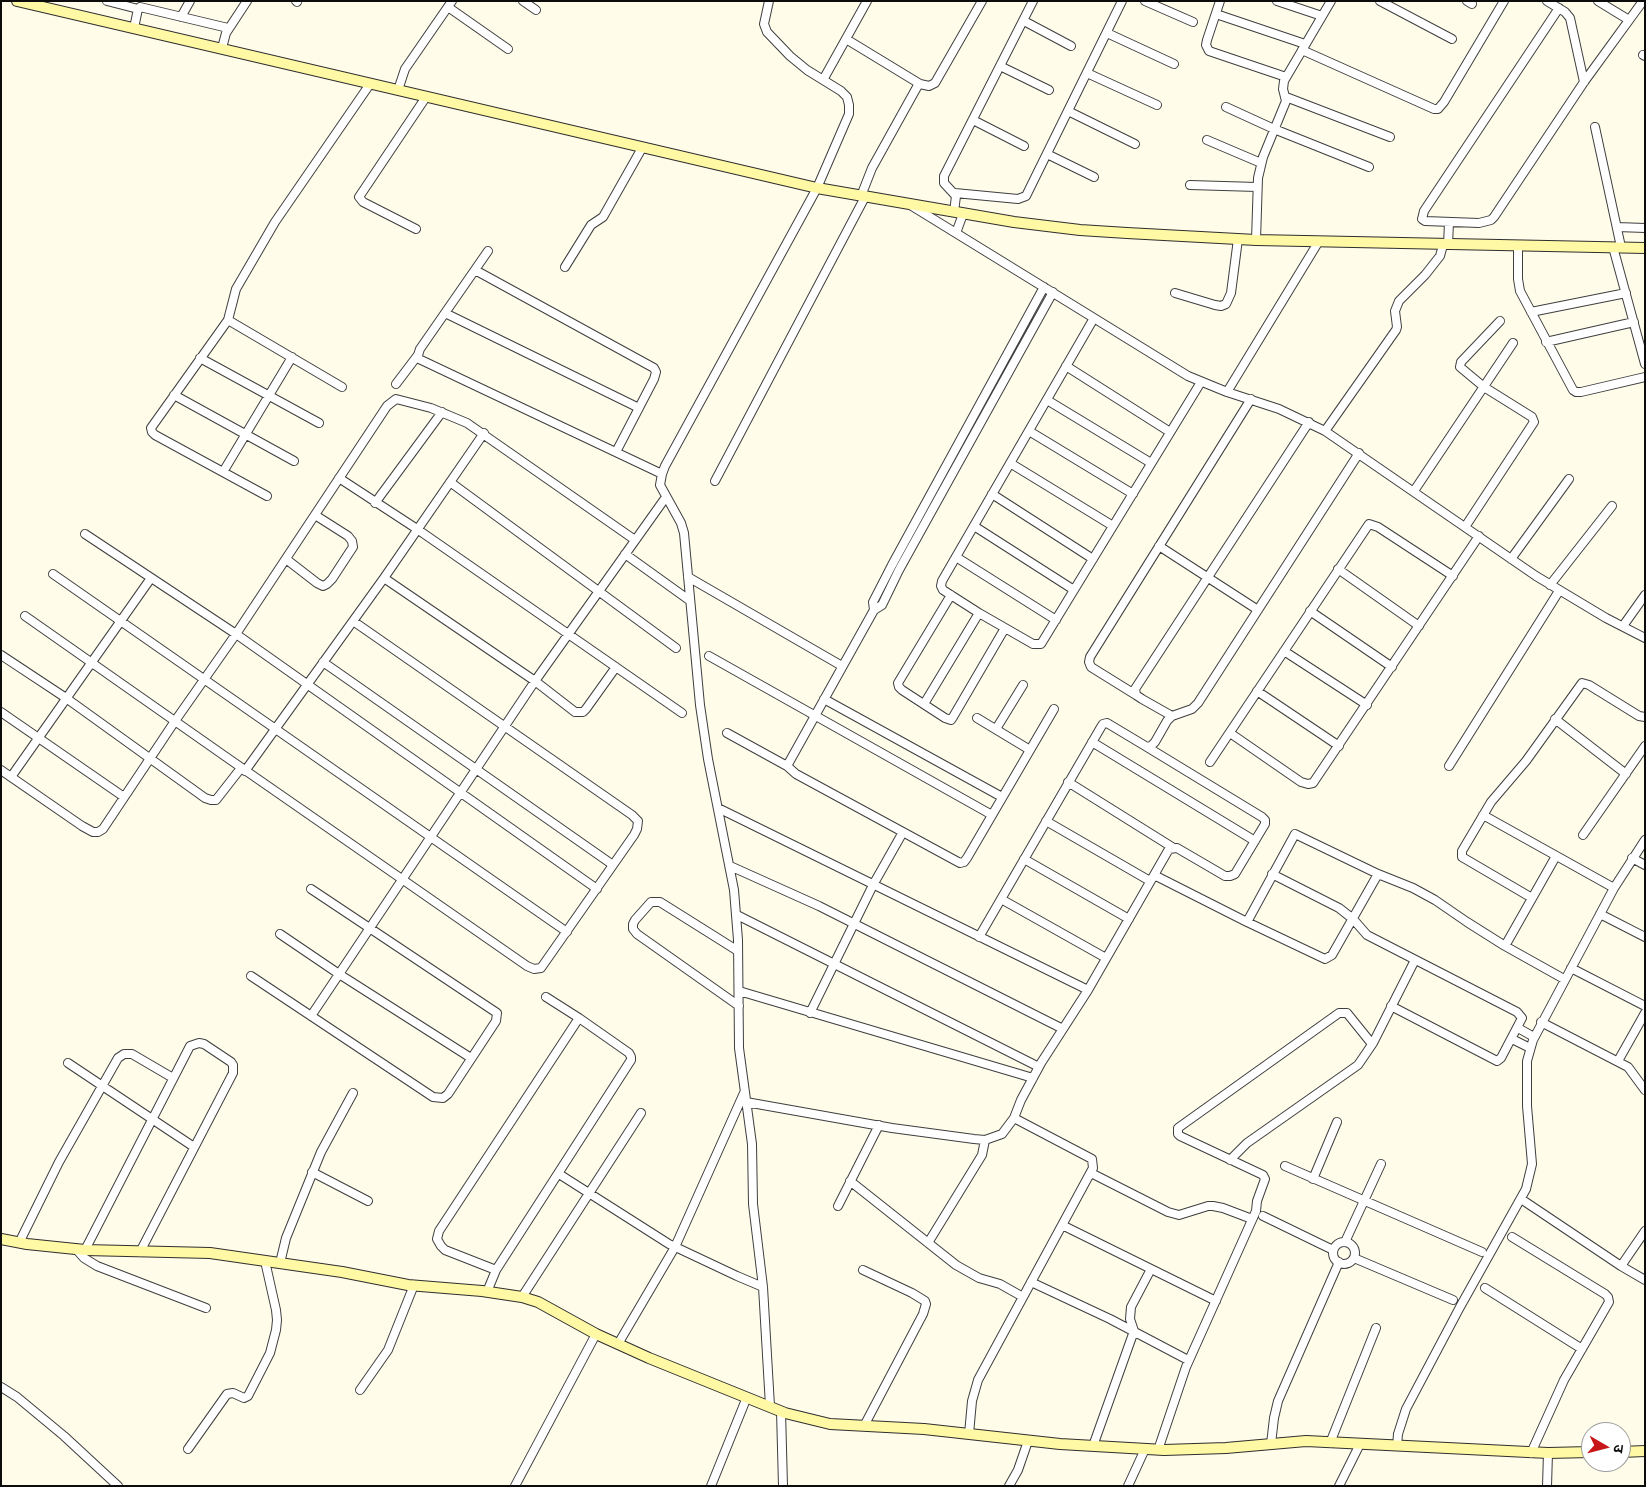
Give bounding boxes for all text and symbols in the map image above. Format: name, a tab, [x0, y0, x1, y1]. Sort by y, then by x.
north arrow	[1581, 1422, 1631, 1472]
text: उ	[1609, 1443, 1630, 1454]

